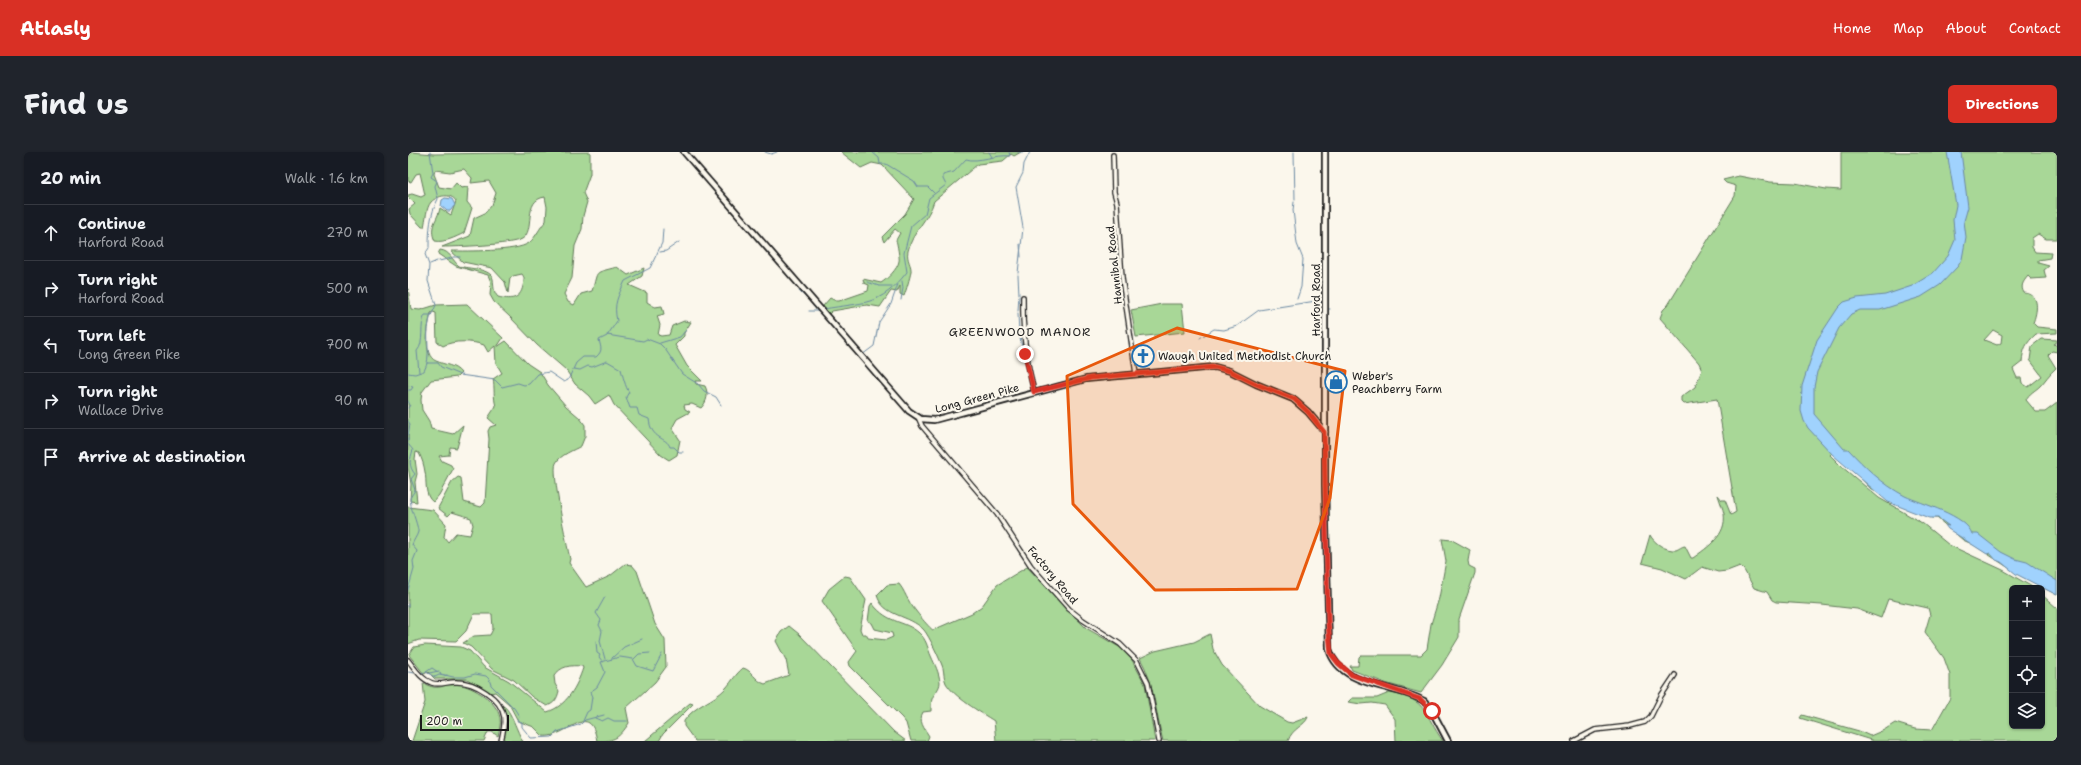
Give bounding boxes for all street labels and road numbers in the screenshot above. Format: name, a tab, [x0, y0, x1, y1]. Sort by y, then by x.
street label: Hannibal Road	[1103, 225, 1126, 305]
street label: Harford Road	[1309, 264, 1324, 336]
street label: Long Green Pike	[933, 380, 1021, 417]
street label: Factory Road	[1024, 543, 1081, 607]

